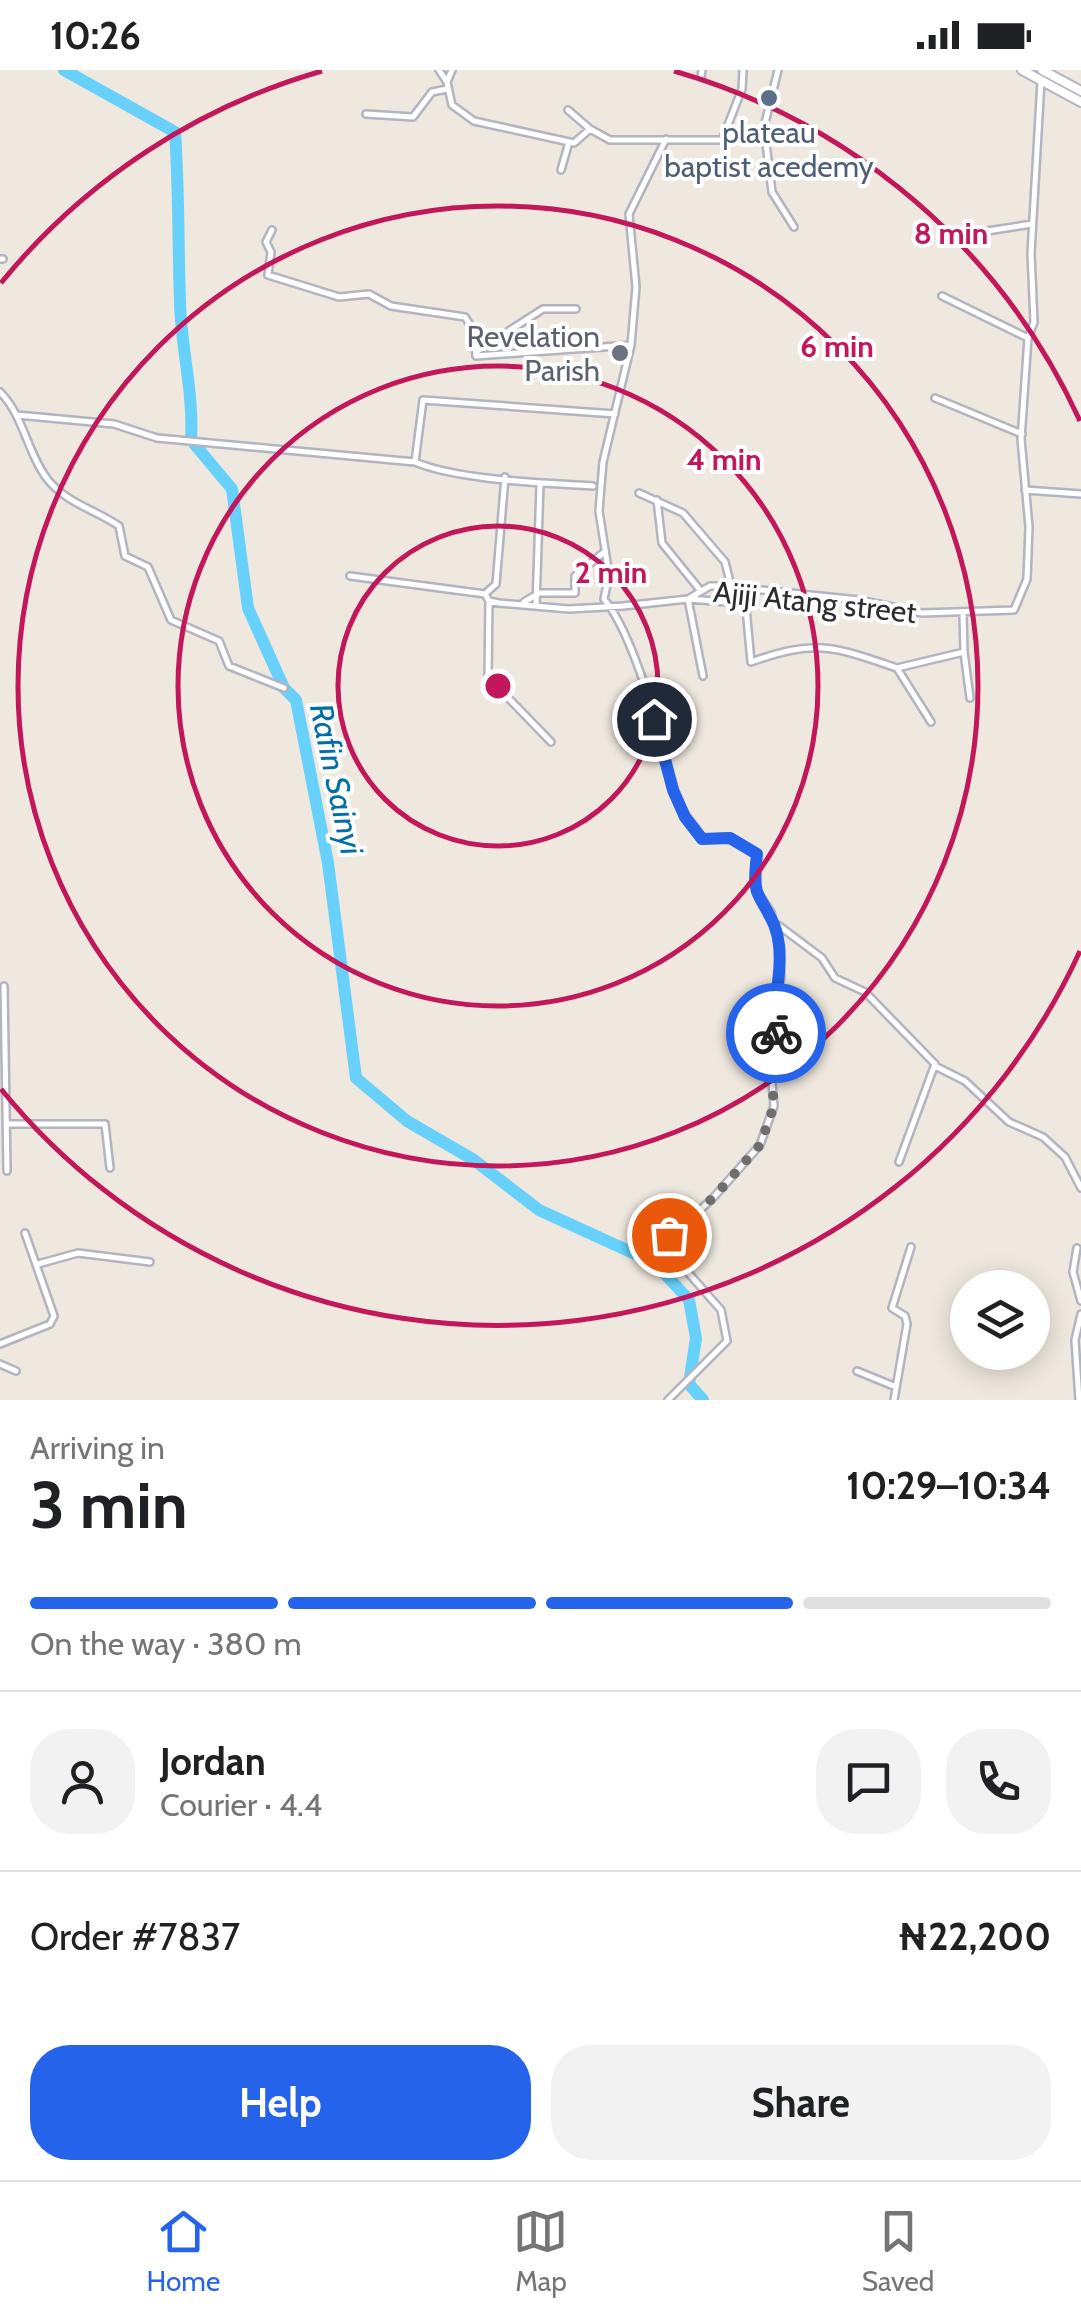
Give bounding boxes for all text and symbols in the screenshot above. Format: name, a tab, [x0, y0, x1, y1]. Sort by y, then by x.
text: 10:26	[50, 12, 141, 59]
marker: plateau baptist acedemy	[758, 87, 780, 109]
place label: plateau baptist acedemy	[664, 114, 874, 185]
text: 8 min	[914, 215, 988, 252]
place label: Revelation Parish	[466, 318, 600, 389]
text: 6 min	[800, 328, 874, 365]
marker: Revelation Parish	[609, 342, 631, 364]
text: 4 min	[686, 441, 762, 478]
text: 2 min	[575, 554, 647, 591]
street label: Ajiji Atang street	[712, 573, 918, 631]
centre of rings	[480, 668, 516, 704]
pin	[612, 677, 697, 762]
icon: home	[627, 692, 682, 747]
water label: Rafin Sainyi	[302, 700, 372, 859]
courier	[726, 983, 826, 1083]
icon: bike	[749, 1006, 804, 1061]
pin	[627, 1193, 712, 1278]
icon: bag	[642, 1208, 697, 1263]
map controls	[950, 1270, 1050, 1370]
button: layers	[950, 1270, 1050, 1370]
text: Arriving in	[30, 1428, 165, 1467]
text: 10:29–10:34	[846, 1462, 1051, 1509]
text: 3 min	[30, 1465, 188, 1544]
text: On the way · 380 m	[30, 1624, 302, 1663]
button: person	[30, 1729, 135, 1834]
button: chat	[816, 1729, 921, 1834]
button: phone	[946, 1729, 1051, 1834]
text: Jordan	[160, 1738, 266, 1785]
text: Courier · 4.4	[160, 1785, 322, 1824]
text: Order #7837	[30, 1913, 240, 1960]
text: ₦22,200	[898, 1913, 1051, 1960]
button: Help	[30, 2045, 531, 2160]
button: Share	[551, 2045, 1051, 2160]
tab: Home	[147, 2204, 220, 2298]
tab: Map	[513, 2204, 568, 2298]
tab: Saved	[862, 2204, 934, 2298]

